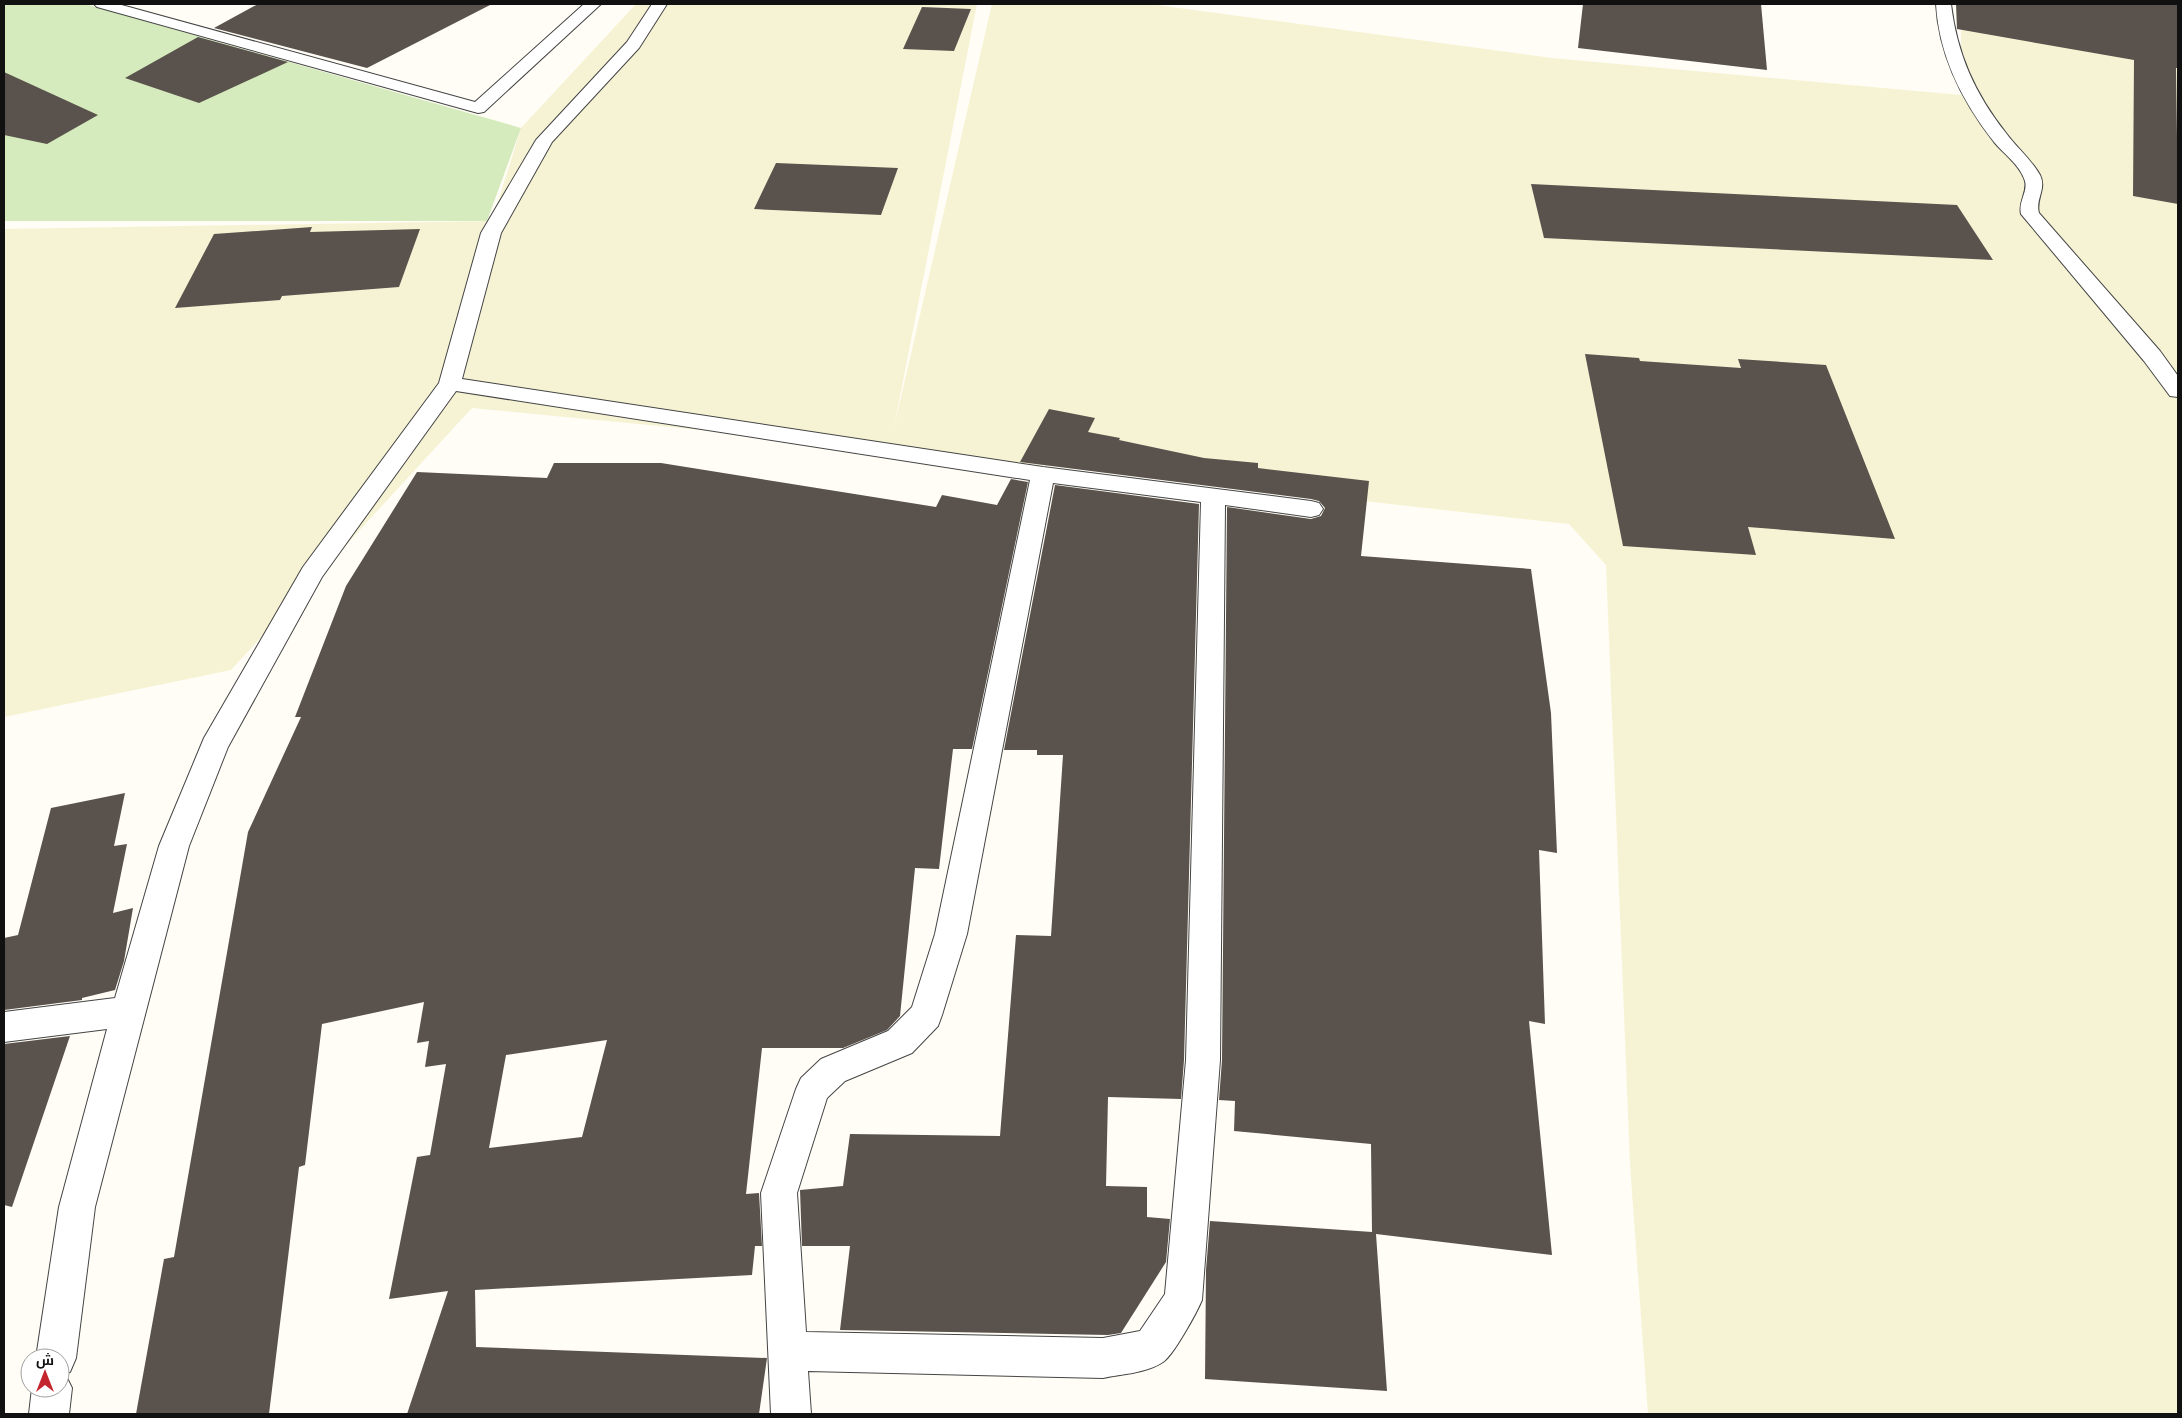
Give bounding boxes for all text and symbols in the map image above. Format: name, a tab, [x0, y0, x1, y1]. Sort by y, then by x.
north arrow	[20, 1348, 70, 1398]
text: ش	[36, 1352, 54, 1369]

